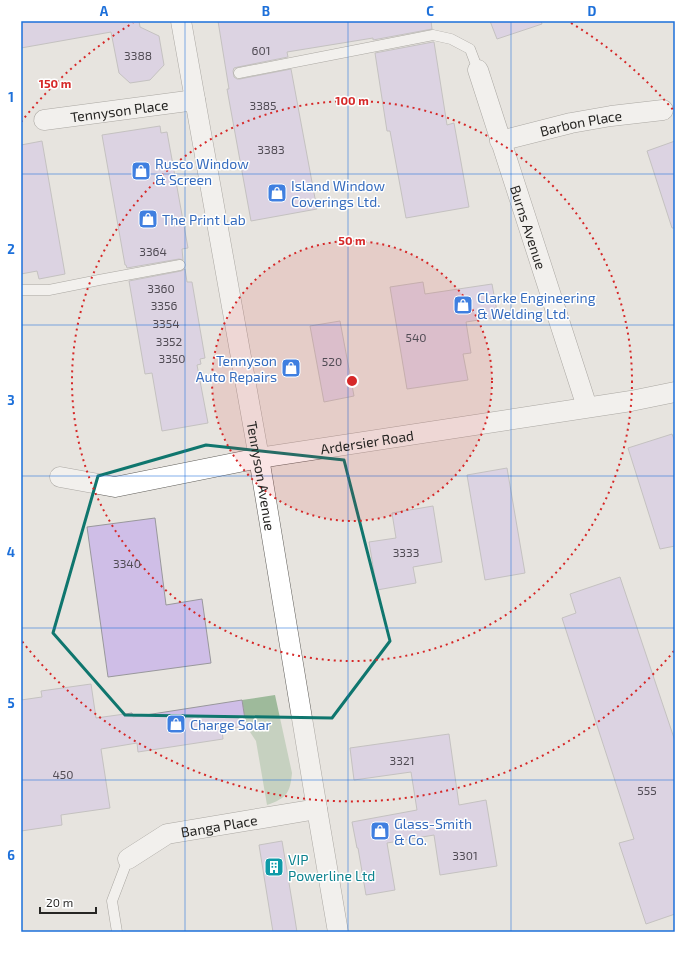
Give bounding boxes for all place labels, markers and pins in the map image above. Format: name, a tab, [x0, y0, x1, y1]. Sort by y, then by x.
place label: Rusco Window & Screen	[155, 155, 249, 188]
shop icon: Rusco Window & Screen	[130, 160, 152, 182]
place label: Island Window Coverings Ltd.	[291, 177, 386, 210]
shop icon: Island Window Coverings Ltd.	[266, 182, 288, 204]
shop icon: The Print Lab	[137, 208, 159, 230]
place label: The Print Lab	[162, 211, 246, 228]
place label: Clarke Engineering & Welding Ltd.	[477, 289, 596, 322]
shop icon: Clarke Engineering & Welding Ltd.	[452, 294, 474, 316]
place label: Tennyson Auto Repairs	[196, 352, 277, 385]
shop icon: Tennyson Auto Repairs	[280, 357, 302, 379]
centre of rings	[345, 374, 359, 388]
shop icon: Charge Solar	[165, 713, 187, 735]
place label: Charge Solar	[190, 716, 271, 733]
place label: Glass-Smith & Co.	[394, 815, 472, 848]
shop icon: Glass-Smith & Co.	[369, 820, 391, 842]
place label: VIP Powerline Ltd	[288, 851, 375, 884]
building icon: VIP Powerline Ltd	[263, 856, 285, 878]

